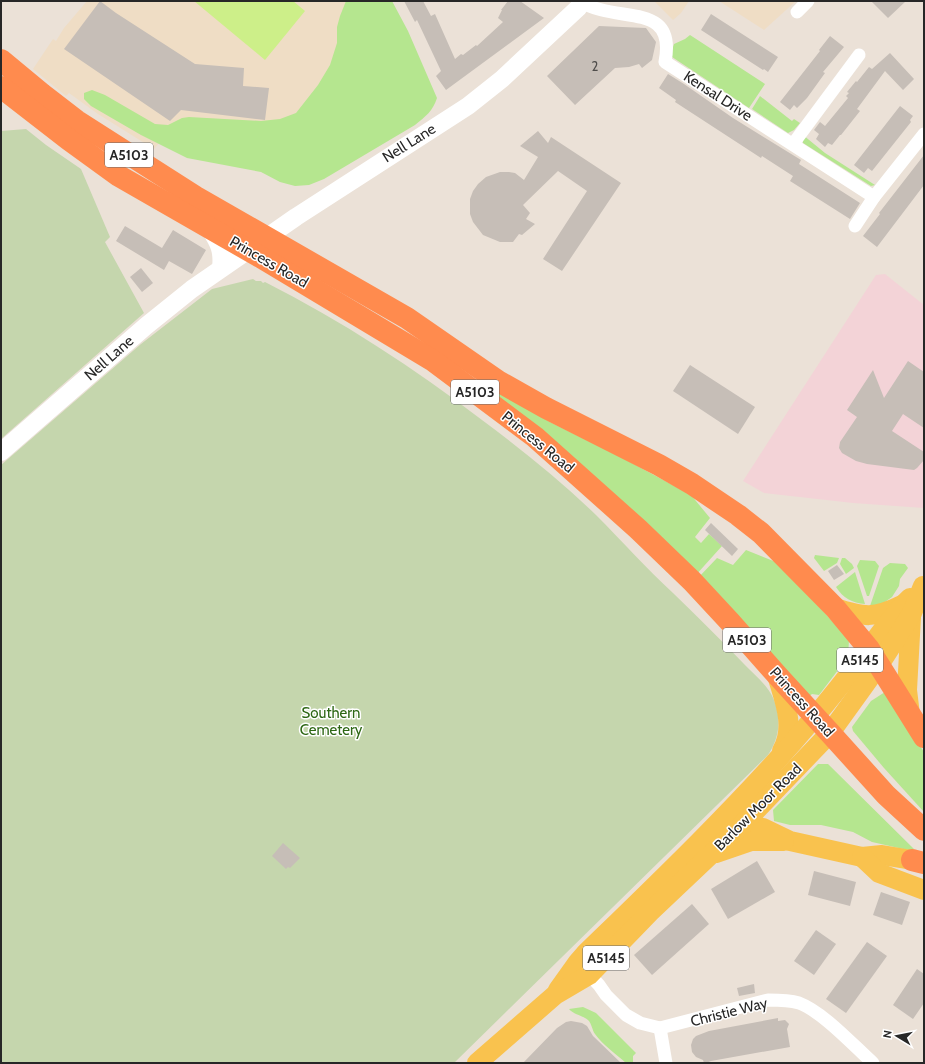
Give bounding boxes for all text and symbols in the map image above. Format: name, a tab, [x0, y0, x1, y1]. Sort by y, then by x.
house number: 2	[592, 58, 599, 74]
street label: Kensal Drive	[680, 67, 756, 125]
street label: Nell Lane	[379, 119, 439, 166]
road number: A5103	[105, 143, 153, 167]
street label: Princess Road	[227, 232, 311, 292]
street label: Nell Lane	[81, 332, 138, 384]
road number: A5103	[451, 380, 499, 404]
street label: Princess Road	[498, 407, 578, 477]
road number: A5103	[723, 628, 771, 652]
road number: A5145	[837, 648, 883, 672]
street label: Princess Road	[766, 663, 838, 741]
park label: Southern Cemetery	[300, 704, 363, 739]
street label: Barlow Moor Road	[711, 760, 805, 854]
road number: A5145	[583, 946, 629, 970]
street label: Christie Way	[689, 994, 770, 1030]
north arrow	[877, 1016, 917, 1056]
text: N	[880, 1029, 895, 1039]

